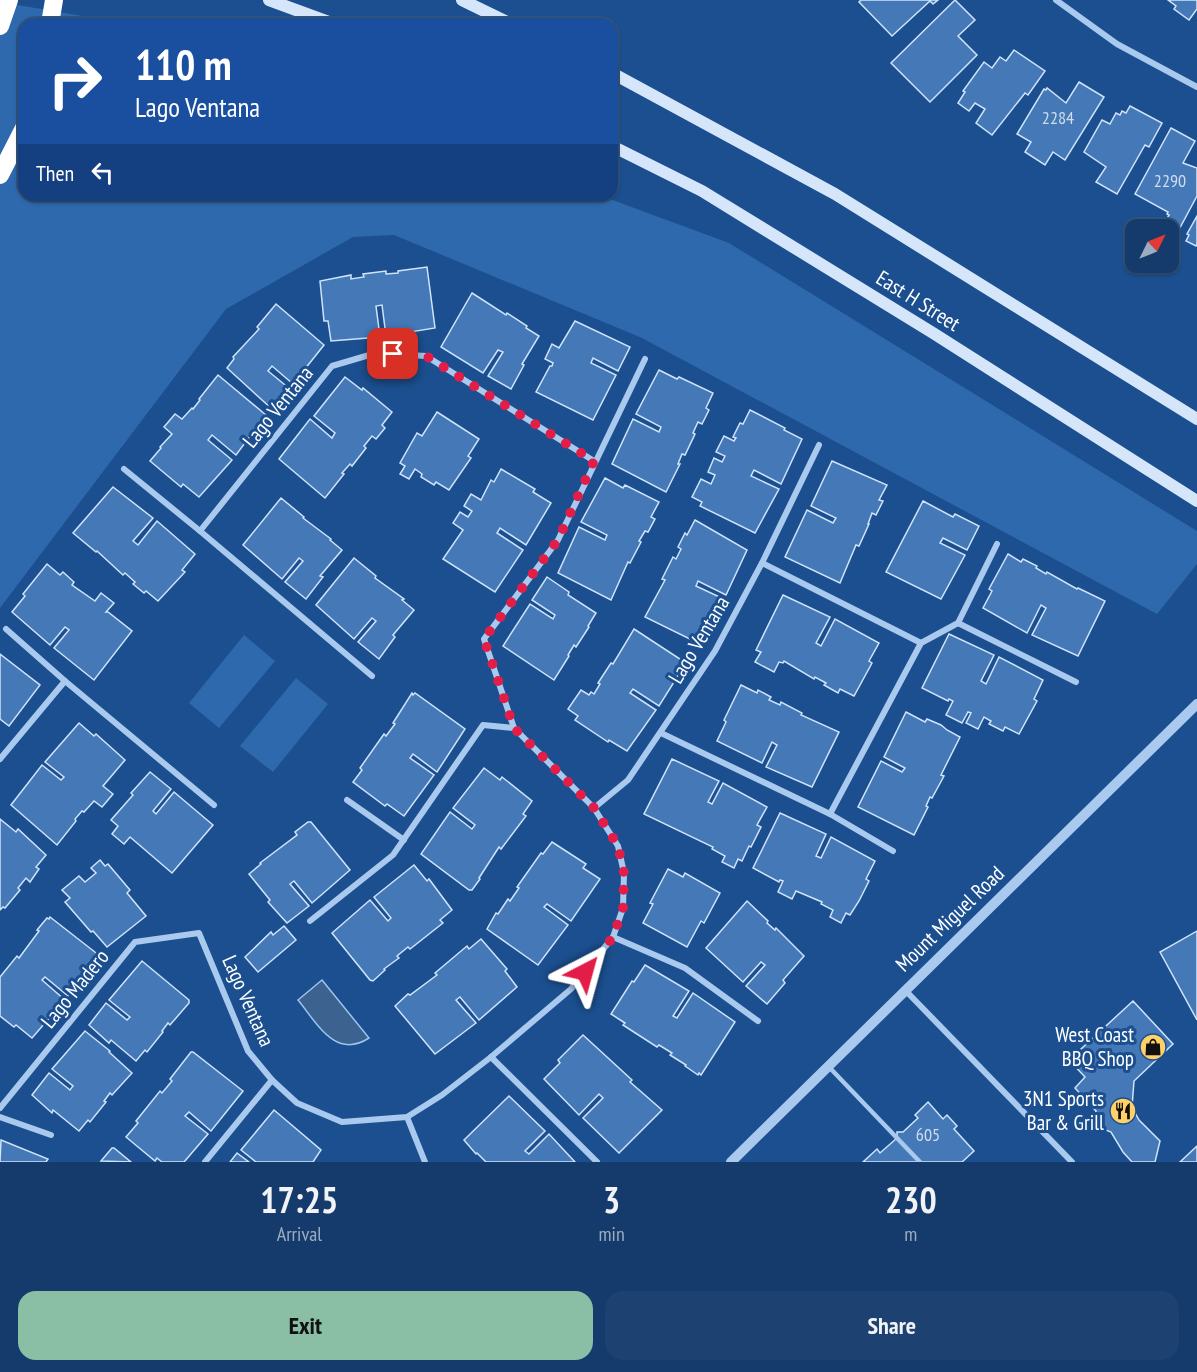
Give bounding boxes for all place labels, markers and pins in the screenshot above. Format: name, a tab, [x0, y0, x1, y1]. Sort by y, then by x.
pin	[367, 328, 418, 379]
place label: West Coast BBQ Shop	[1055, 1021, 1134, 1072]
shop icon: West Coast BBQ Shop	[1138, 1032, 1168, 1062]
place label: 3N1 Sports Bar & Grill	[1023, 1085, 1104, 1136]
restaurant icon: 3N1 Sports Bar & Grill	[1108, 1096, 1138, 1126]

